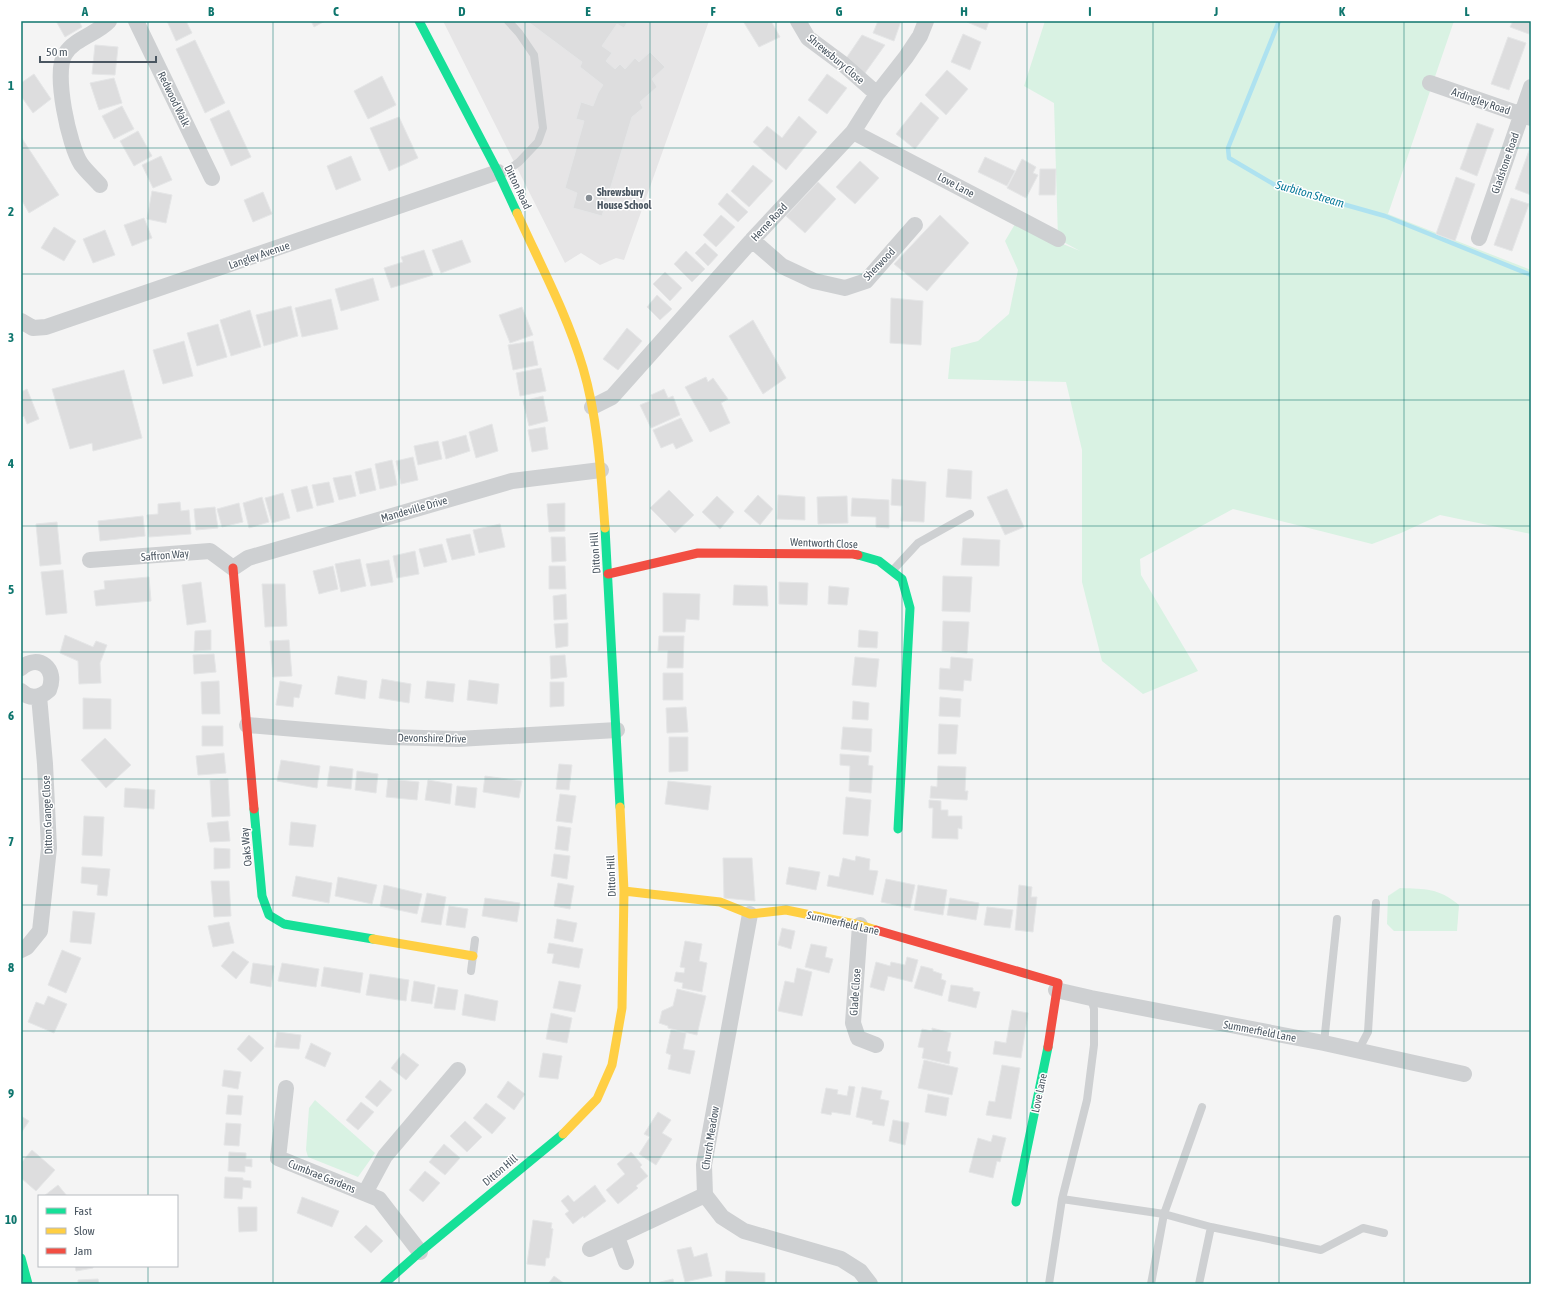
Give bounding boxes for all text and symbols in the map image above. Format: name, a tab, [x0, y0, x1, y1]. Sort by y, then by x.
text: A	[81, 4, 89, 19]
text: B	[208, 4, 215, 19]
text: C	[333, 4, 339, 19]
text: D	[458, 4, 466, 19]
text: E	[585, 4, 591, 19]
text: F	[710, 4, 716, 19]
text: G	[836, 4, 843, 19]
text: H	[960, 4, 968, 19]
text: I	[1088, 4, 1092, 19]
text: J	[1213, 4, 1218, 19]
text: K	[1339, 4, 1346, 19]
text: L	[1464, 4, 1470, 19]
street label: Shrewsbury Close	[805, 32, 867, 86]
scale bar	[40, 38, 156, 64]
text: 50 m	[46, 45, 68, 59]
street label: Redwood Walk	[156, 70, 193, 129]
text: 1	[8, 78, 14, 93]
street label: Ardingley Road	[1450, 85, 1512, 117]
street label: Gladstone Road	[1489, 131, 1521, 195]
street label: Ditton Road	[502, 163, 534, 211]
street label: Love Lane	[936, 170, 976, 200]
water label: Surbiton Stream	[1273, 177, 1346, 211]
place label: Shrewsbury House School	[597, 186, 653, 211]
marker: Shrewsbury House School	[584, 193, 594, 203]
street label: Herne Road	[748, 201, 790, 243]
text: 2	[8, 204, 14, 219]
street label: Langley Avenue	[227, 239, 291, 271]
street label: Sherwood	[861, 245, 897, 283]
text: 3	[8, 330, 14, 345]
text: 4	[7, 456, 14, 471]
street label: Mandeville Drive	[379, 494, 449, 524]
street label: Ditton Hill	[588, 532, 602, 574]
street label: Wentworth Close	[790, 536, 858, 550]
street label: Saffron Way	[140, 547, 190, 563]
text: 5	[8, 582, 14, 597]
text: 6	[8, 708, 14, 723]
street label: Devonshire Drive	[397, 731, 467, 745]
street label: Ditton Grange Close	[40, 775, 54, 855]
street label: Oaks Way	[238, 827, 254, 867]
text: 7	[8, 834, 14, 849]
street label: Ditton Hill	[604, 855, 618, 897]
street label: Summerfield Lane	[806, 909, 880, 937]
text: 8	[8, 960, 14, 975]
street label: Glade Close	[847, 968, 863, 1016]
street label: Summerfield Lane	[1223, 1018, 1297, 1044]
street label: Love Lane	[1029, 1072, 1049, 1114]
text: 9	[8, 1086, 14, 1101]
street label: Church Meadow	[699, 1105, 721, 1171]
street label: Ditton Hill	[480, 1152, 520, 1188]
street label: Cumbrae Gardens	[287, 1157, 358, 1195]
legend	[38, 1195, 178, 1267]
text: Fast	[74, 1204, 92, 1218]
text: 10	[5, 1212, 17, 1227]
text: Slow	[74, 1224, 95, 1238]
text: Jam	[74, 1244, 92, 1258]

